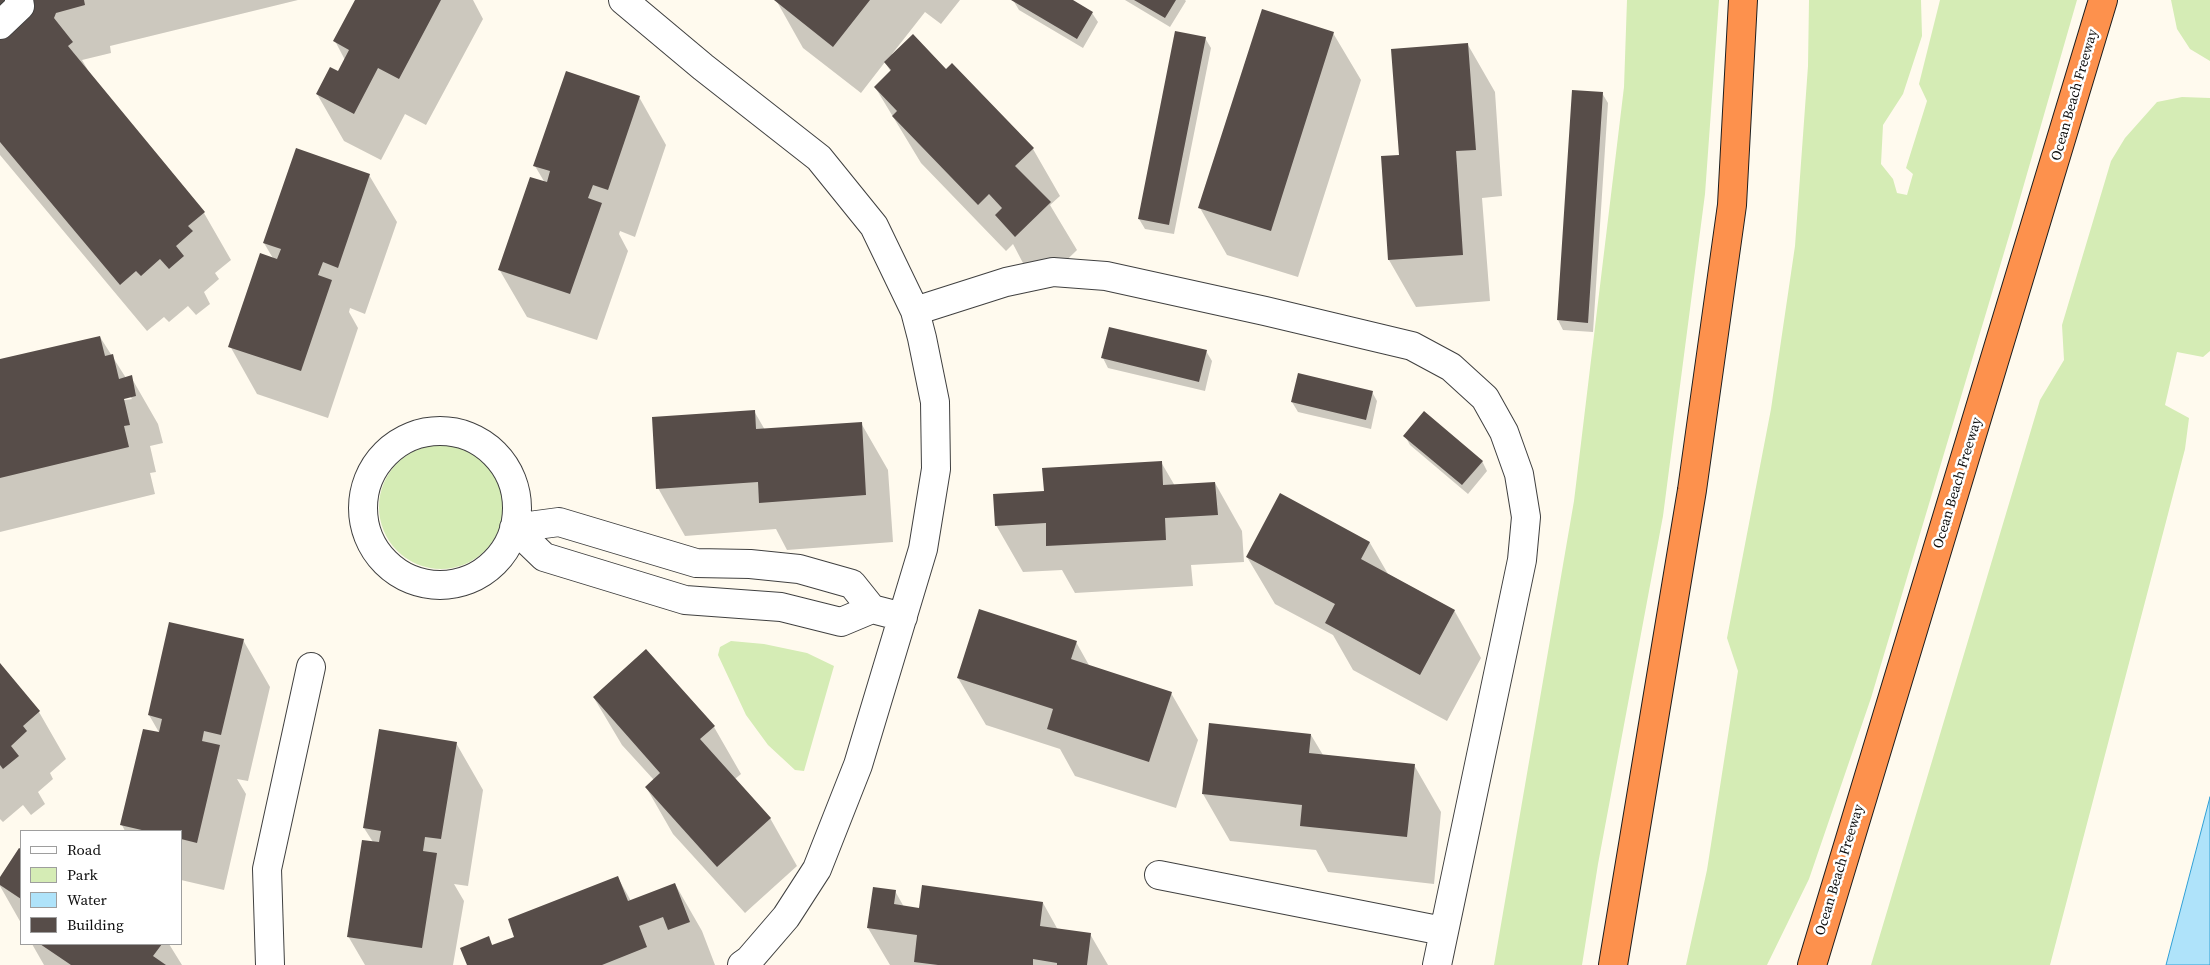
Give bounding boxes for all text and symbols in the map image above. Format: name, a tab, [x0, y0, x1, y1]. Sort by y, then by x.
street label: Ocean Beach Freeway	[2048, 27, 2102, 163]
street label: Ocean Beach Freeway	[1930, 415, 1986, 551]
street label: Ocean Beach Freeway	[1812, 802, 1868, 938]
legend	[20, 830, 182, 945]
text: Road	[67, 839, 101, 860]
text: Park	[67, 864, 98, 885]
text: Water	[67, 889, 107, 910]
text: Building	[67, 914, 124, 935]

